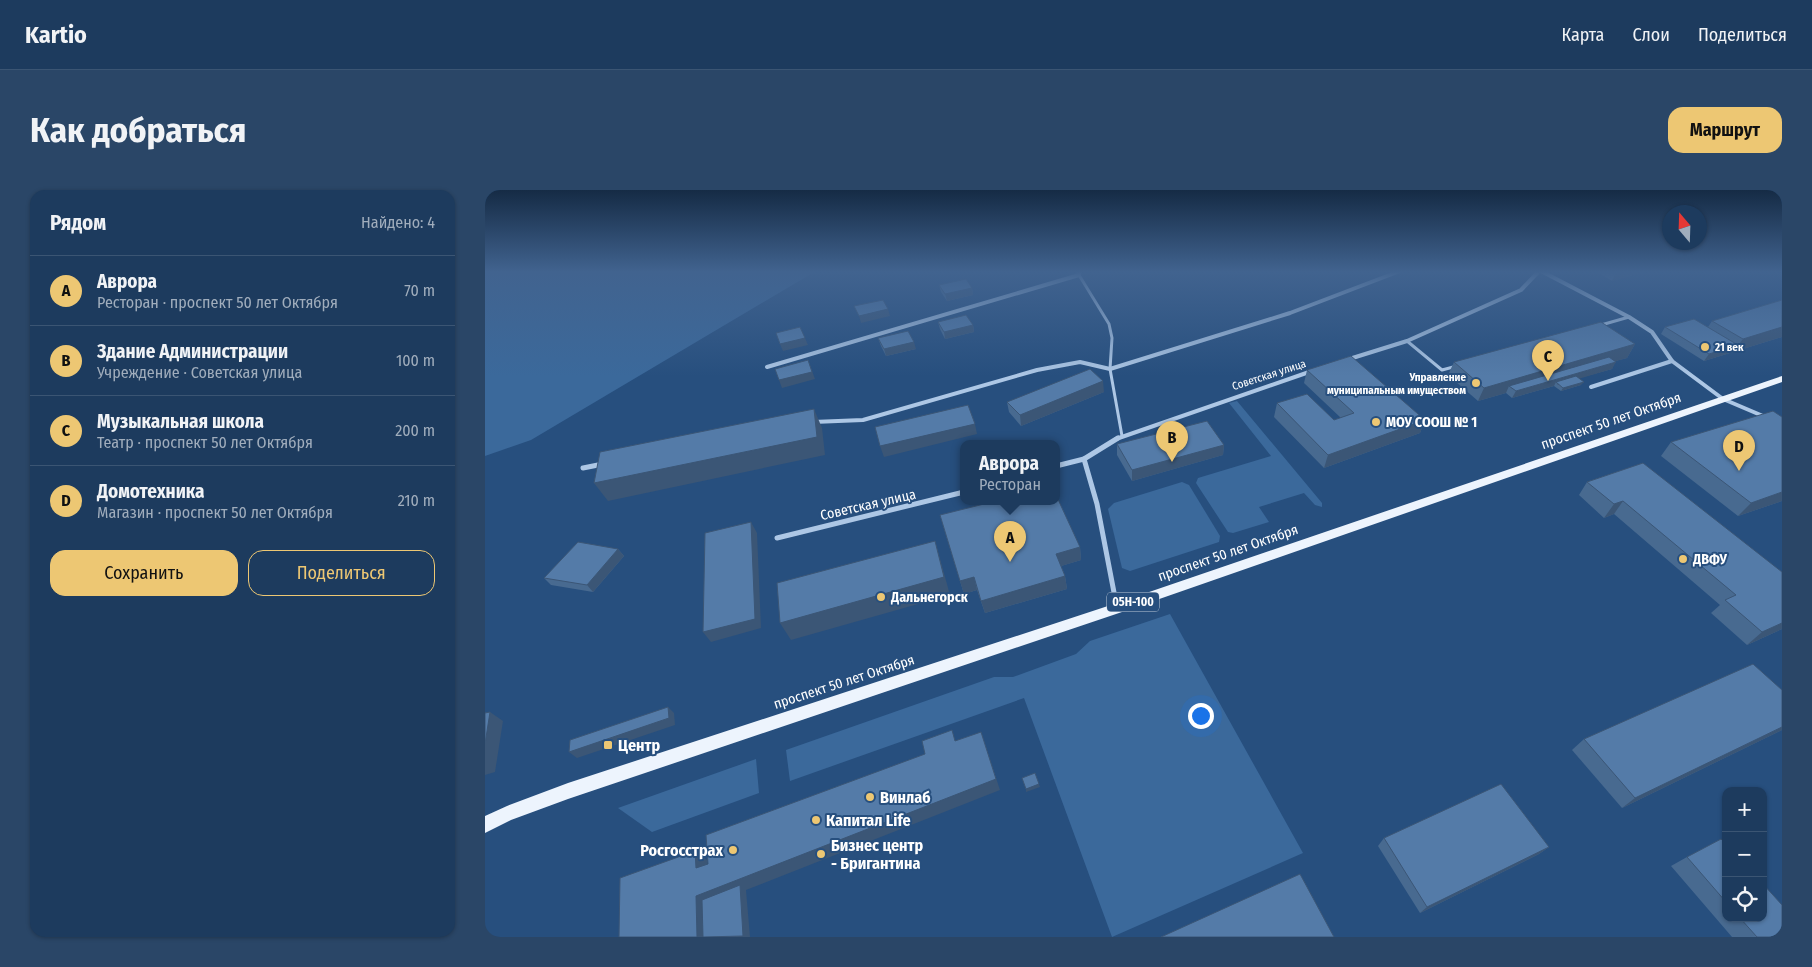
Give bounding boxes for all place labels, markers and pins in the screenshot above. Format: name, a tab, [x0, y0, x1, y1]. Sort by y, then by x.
pin: C	[1532, 340, 1564, 381]
marker: 21 век	[1699, 341, 1711, 353]
place label: 21 век	[1714, 341, 1744, 354]
place label: Управление муниципальным имуществом	[1327, 371, 1466, 397]
marker: Управление муниципальным имуществом	[1470, 377, 1482, 389]
place label: МОУ СООШ № 1	[1386, 414, 1477, 431]
marker: МОУ СООШ № 1	[1370, 416, 1382, 428]
pin: B	[1156, 421, 1188, 462]
pin: D	[1723, 430, 1755, 471]
pin: A	[994, 521, 1026, 562]
place label: ДВФУ	[1692, 551, 1728, 568]
marker: ДВФУ	[1677, 553, 1689, 565]
place label: Дальнегорск	[890, 589, 969, 606]
marker: Дальнегорск	[875, 591, 887, 603]
place label: Центр	[618, 736, 660, 755]
marker: Центр	[602, 739, 614, 751]
place label: Винлаб	[880, 788, 931, 807]
marker: Винлаб	[864, 791, 876, 803]
place label: Капитал Life	[826, 811, 911, 830]
marker: Капитал Life	[810, 814, 822, 826]
place label: Бизнес центр - Бригантина	[831, 836, 923, 873]
place label: Росгосстрах	[640, 841, 723, 860]
marker: Росгосстрах	[727, 844, 739, 856]
marker: Бизнес центр - Бригантина	[815, 848, 827, 860]

